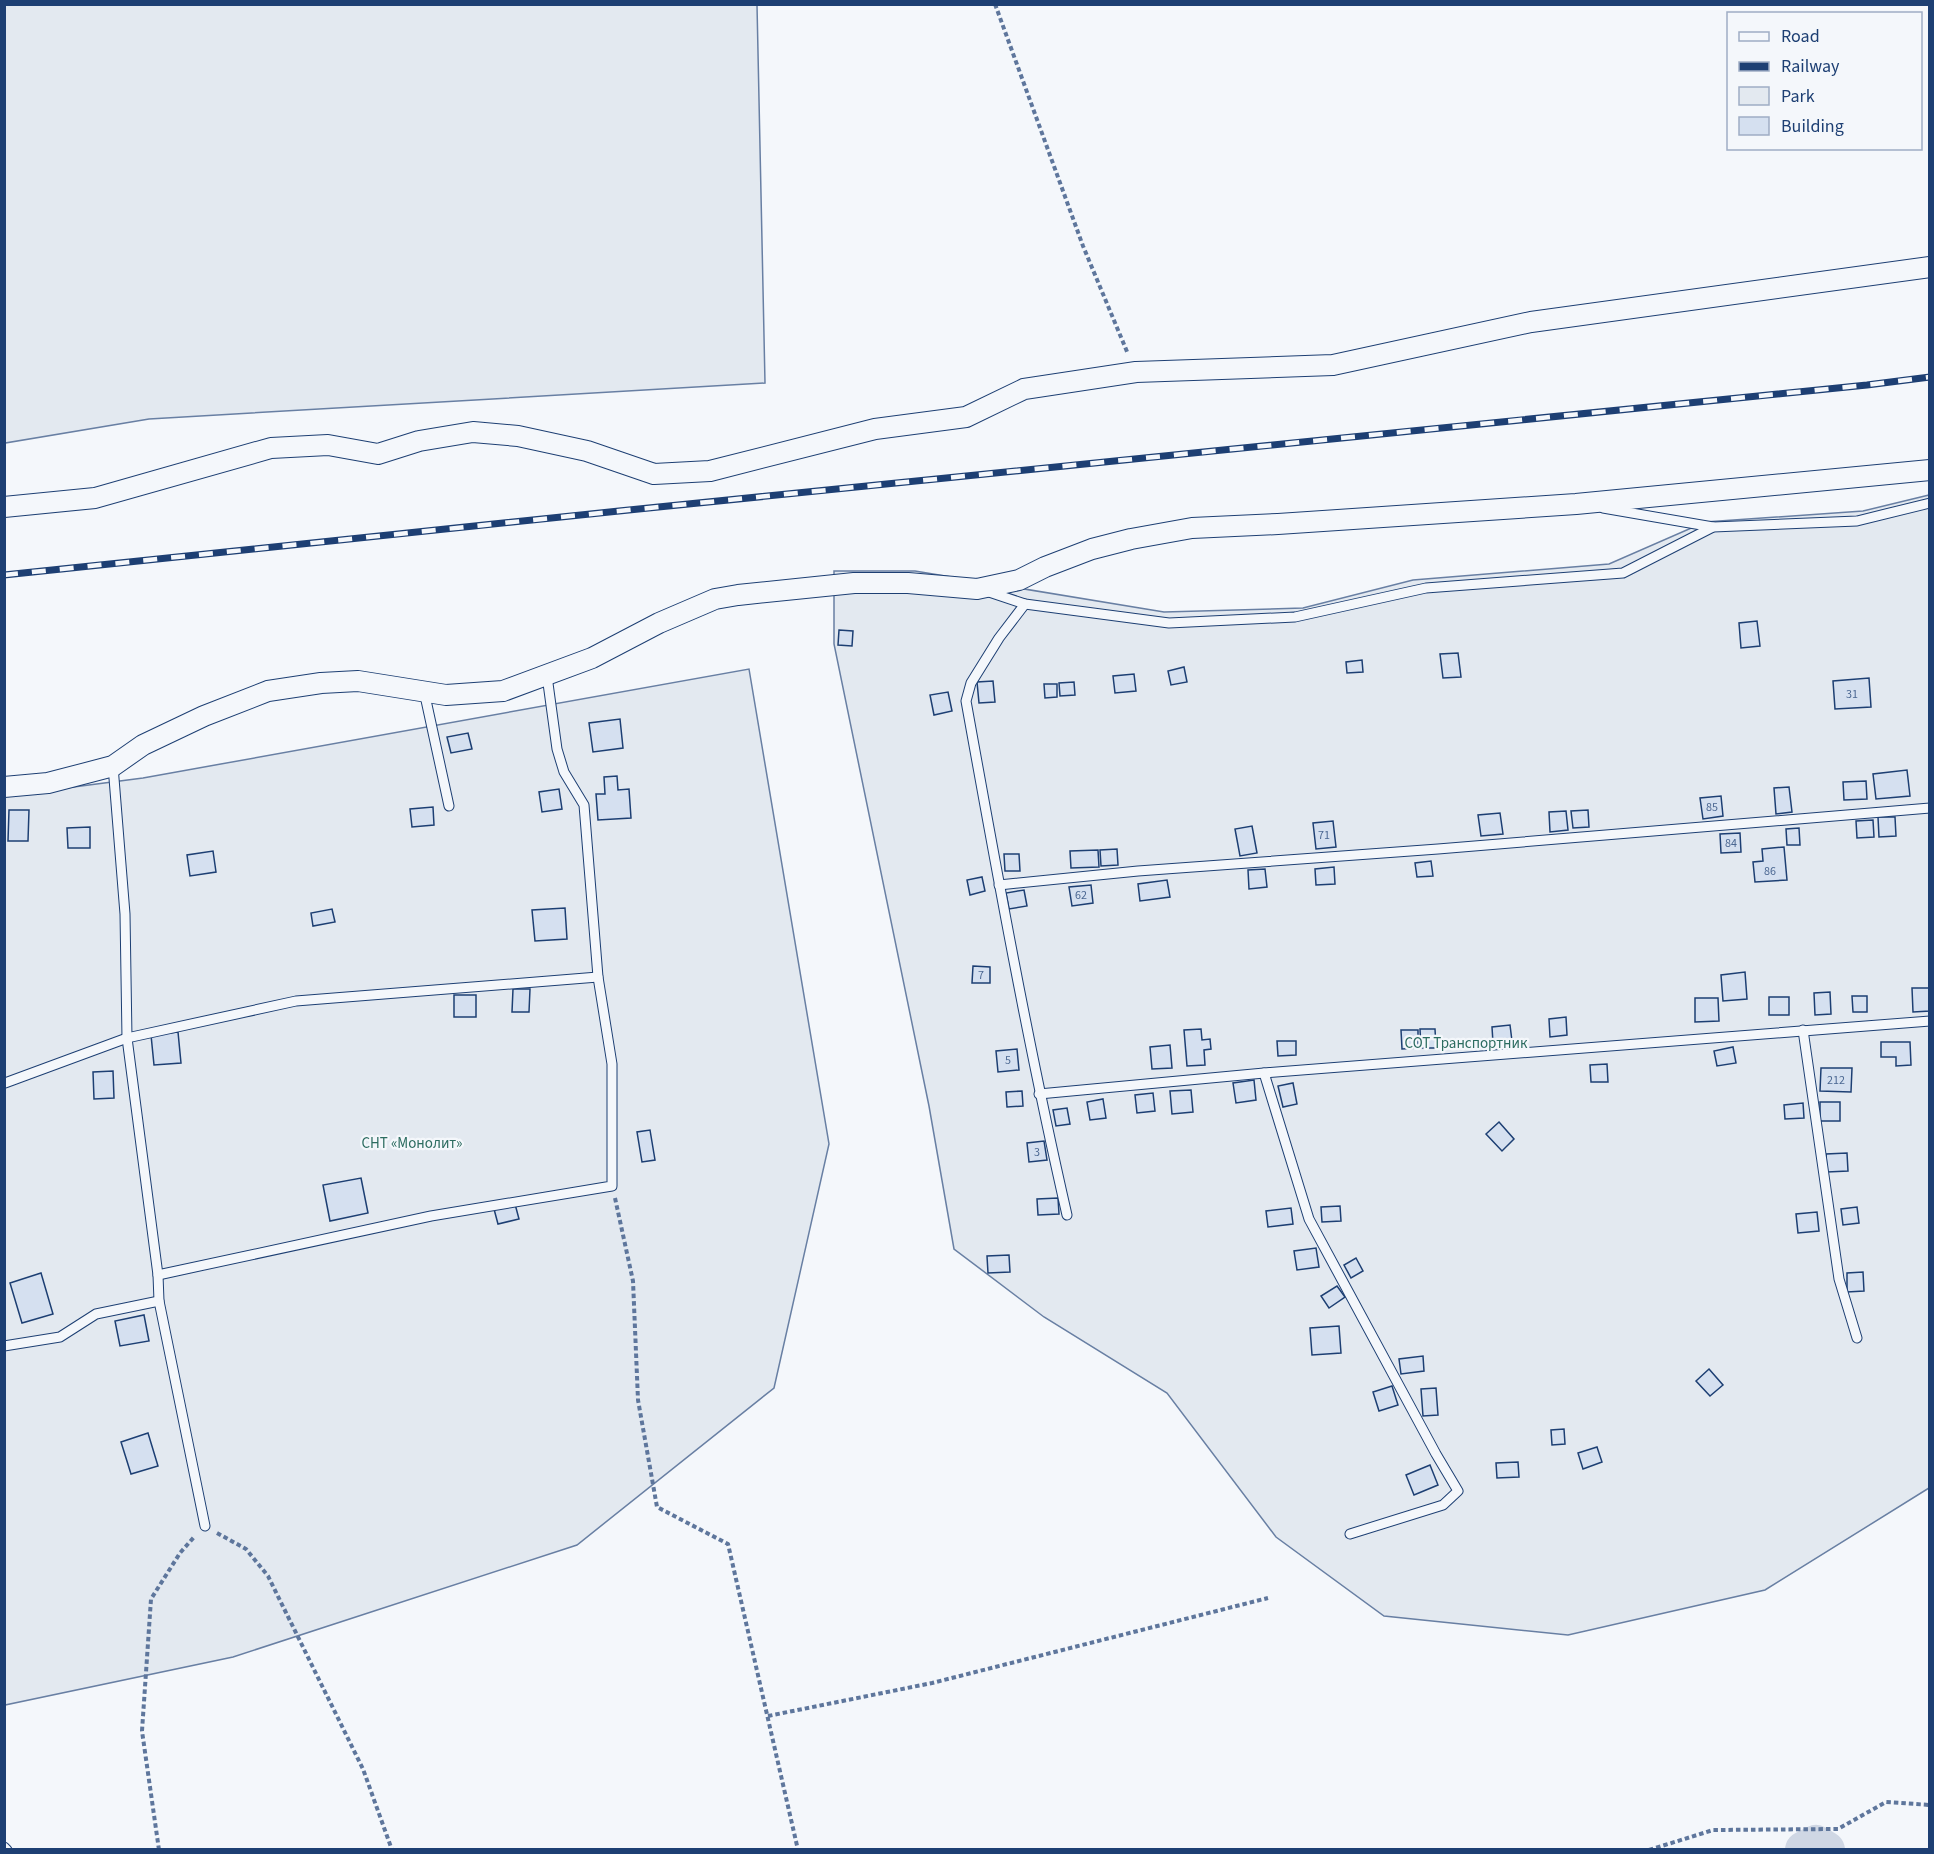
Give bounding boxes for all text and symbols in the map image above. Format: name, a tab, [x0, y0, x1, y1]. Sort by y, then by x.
legend	[1727, 12, 1922, 150]
text: Road	[1781, 24, 1820, 49]
text: Railway	[1781, 54, 1840, 79]
text: Park	[1781, 84, 1815, 109]
text: Building	[1781, 114, 1844, 139]
house number: 31	[1846, 686, 1858, 703]
house number: 85	[1706, 799, 1718, 816]
house number: 71	[1318, 827, 1330, 844]
house number: 84	[1725, 835, 1737, 852]
house number: 86	[1764, 863, 1776, 880]
house number: 62	[1075, 887, 1087, 904]
house number: 7	[978, 967, 984, 984]
park label: СОТ Транспортник	[1405, 1033, 1528, 1054]
house number: 5	[1005, 1052, 1011, 1069]
house number: 212	[1827, 1072, 1845, 1089]
park label: СНТ «Монолит»	[362, 1133, 463, 1154]
house number: 3	[1034, 1144, 1040, 1161]

